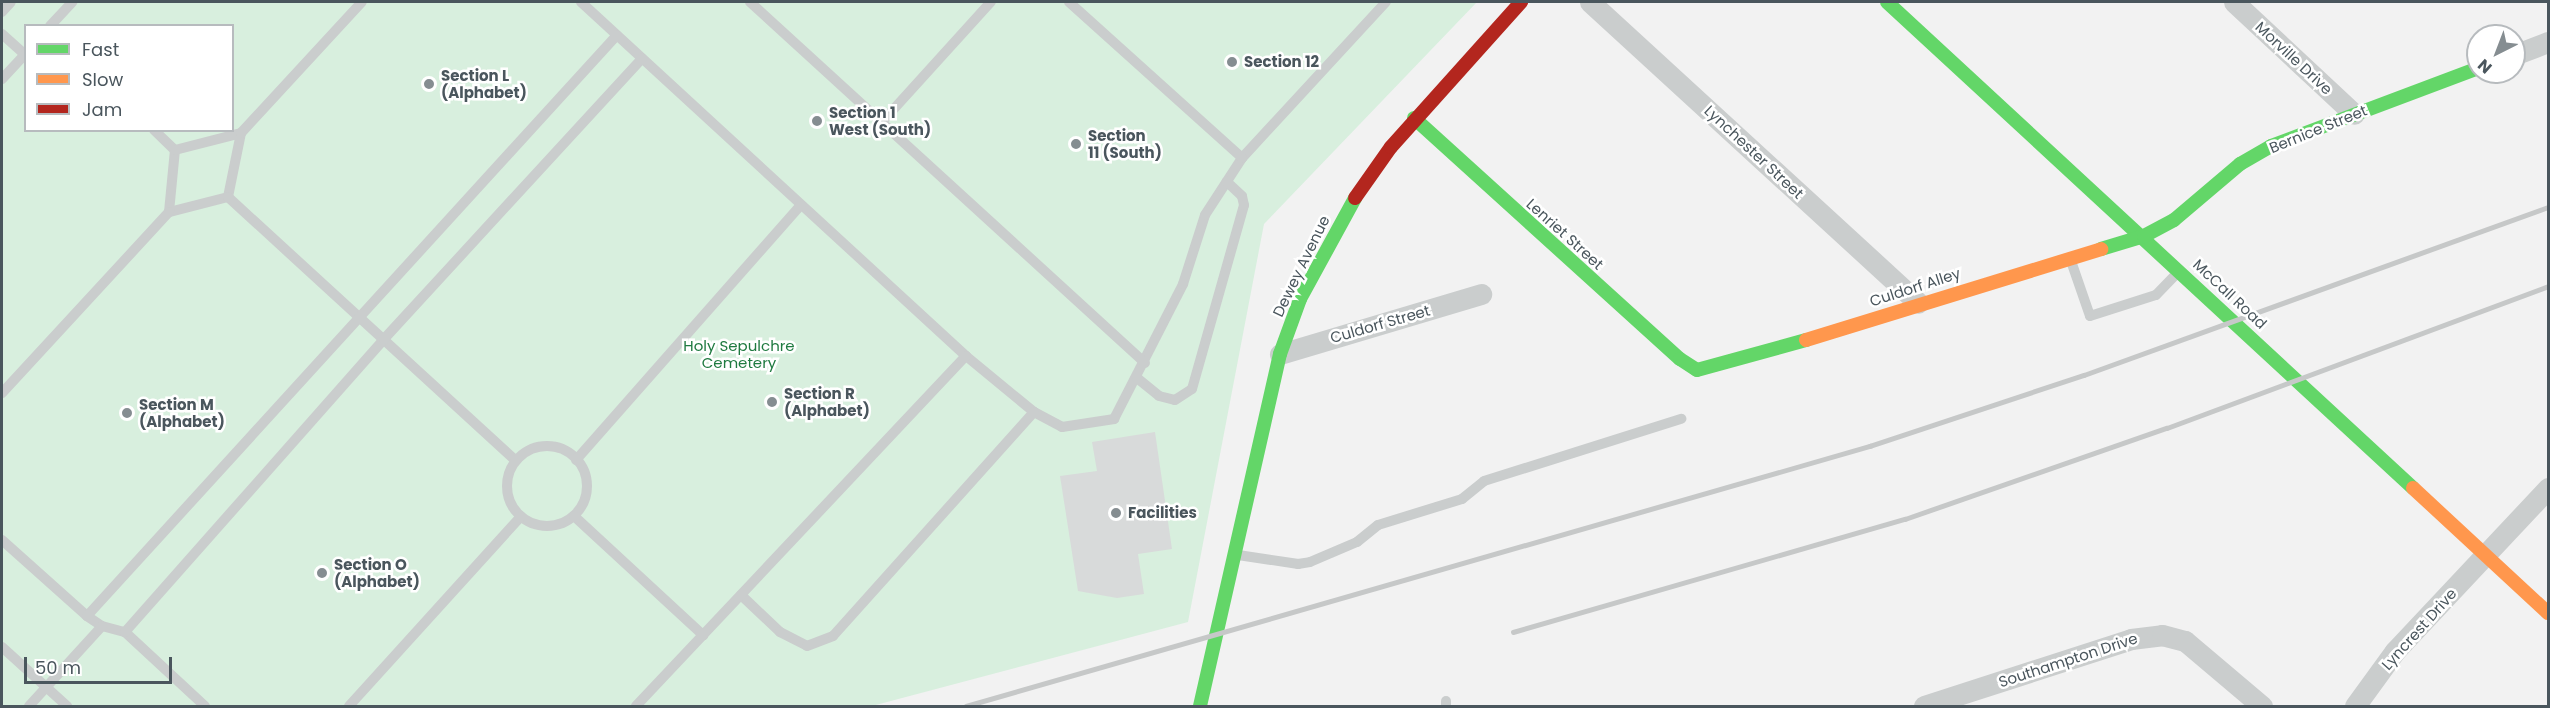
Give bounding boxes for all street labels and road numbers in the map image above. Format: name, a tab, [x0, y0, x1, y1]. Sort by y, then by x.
street label: Morville Drive	[2252, 18, 2336, 98]
street label: Bernice Street	[2267, 101, 2369, 157]
street label: Lynchester Street	[1701, 102, 1807, 202]
street label: Lenriet Street	[1523, 195, 1607, 273]
street label: Dewey Avenue	[1269, 212, 1333, 320]
street label: McCall Road	[2189, 255, 2271, 333]
street label: Culdorf Alley	[1867, 264, 1963, 310]
street label: Culdorf Street	[1328, 301, 1432, 347]
street label: Lyncrest Drive	[2378, 585, 2460, 673]
street label: Southampton Drive	[1996, 629, 2140, 691]

